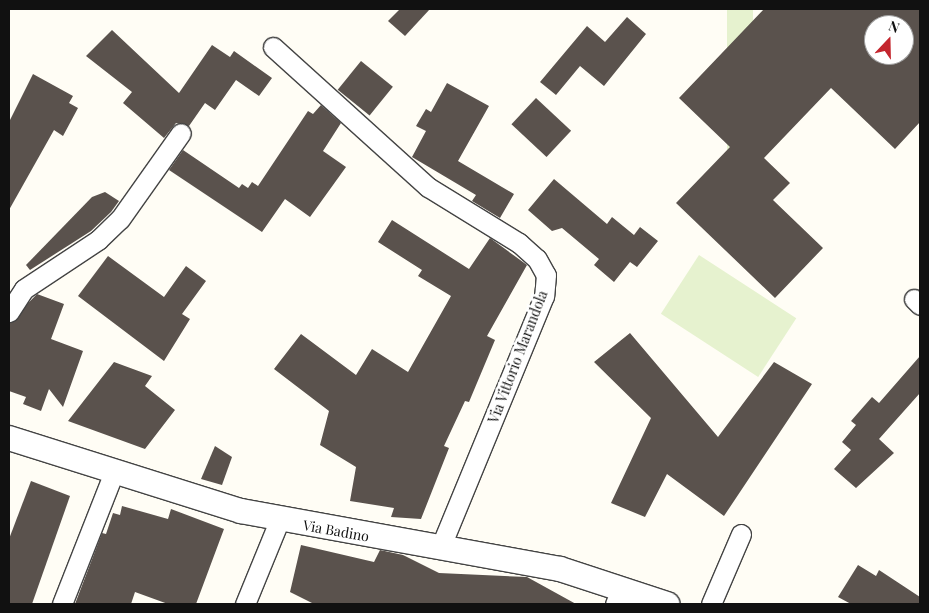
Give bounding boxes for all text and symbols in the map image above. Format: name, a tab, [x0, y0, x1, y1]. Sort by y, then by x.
north arrow	[864, 15, 914, 65]
text: N	[886, 16, 902, 37]
street label: Via Vittorio Marandola	[485, 288, 551, 426]
street label: Via Badino	[302, 517, 370, 545]

